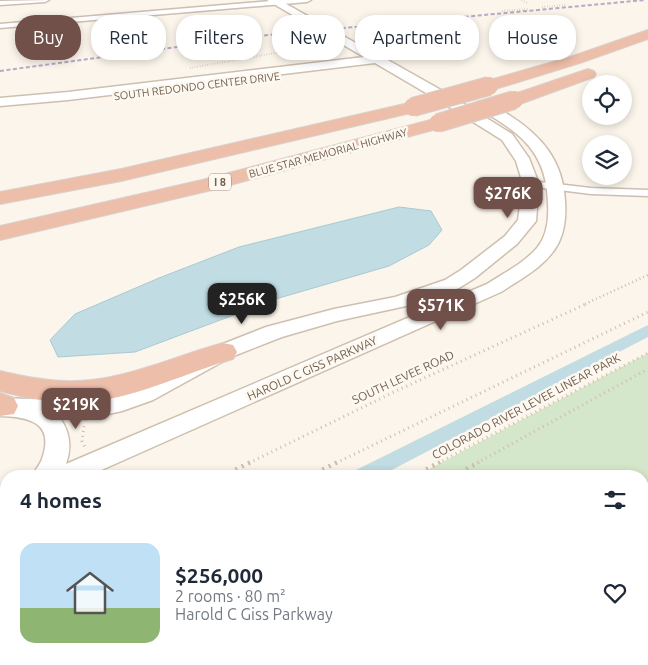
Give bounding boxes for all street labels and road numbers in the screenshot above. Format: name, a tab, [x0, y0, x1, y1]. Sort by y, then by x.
street label: SOUTH REDONDO CENTER DRIVE	[113, 70, 281, 102]
street label: BLUE STAR MEMORIAL HIGHWAY	[247, 126, 409, 180]
road number: I 8	[209, 173, 231, 190]
street label: HAROLD C GISS PARKWAY	[245, 333, 379, 403]
street label: SOUTH LEVEE ROAD	[350, 348, 456, 406]
street label: COLORADO RIVER LEVEE LINEAR PARK	[430, 350, 623, 461]

